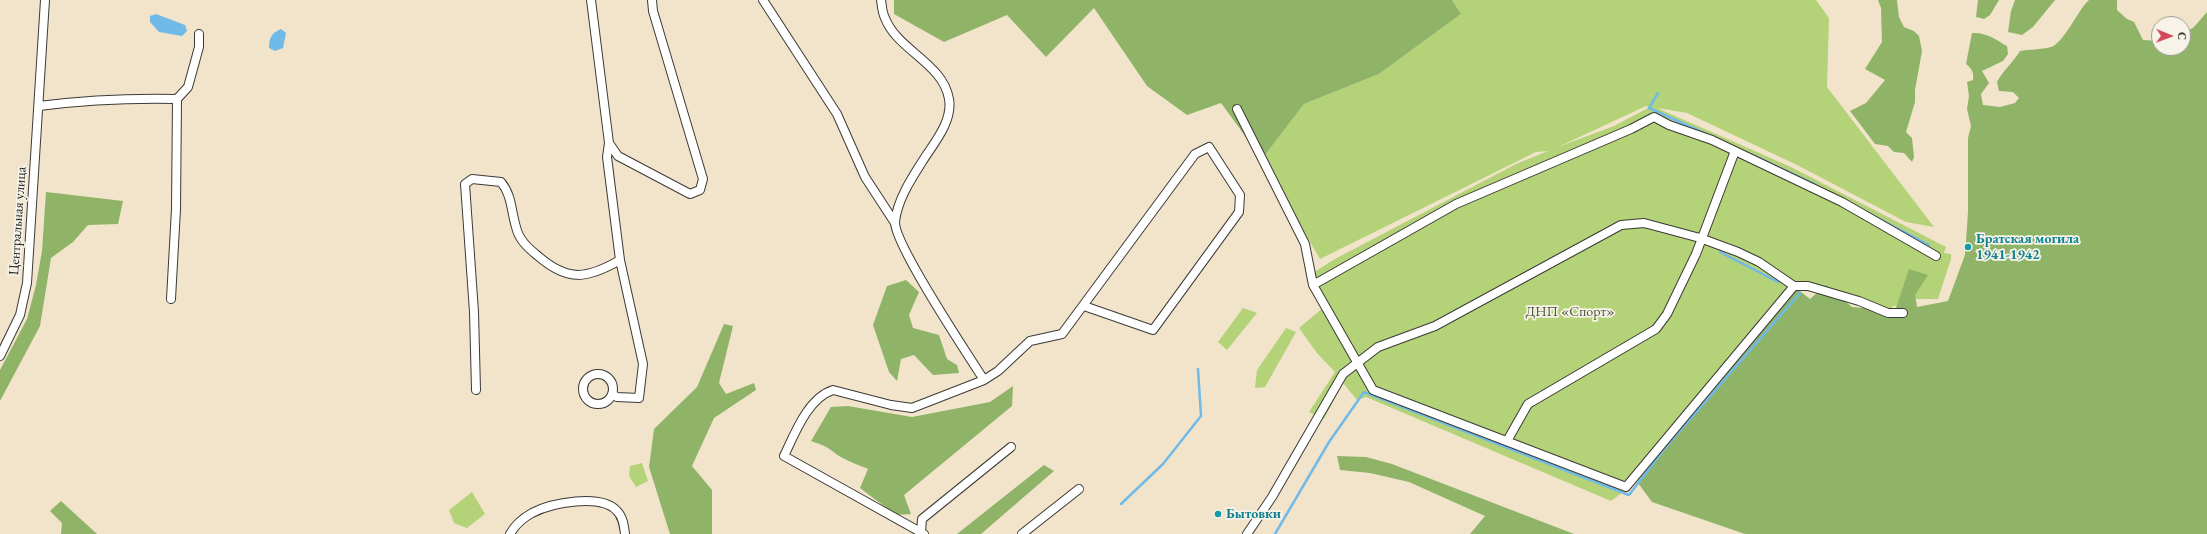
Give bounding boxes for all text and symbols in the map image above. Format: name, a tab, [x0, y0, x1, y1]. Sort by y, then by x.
north arrow	[2151, 16, 2191, 56]
text: С	[2175, 32, 2189, 40]
street label: Центральная улица	[6, 166, 30, 276]
place label: Братская могила 1941-1942	[1976, 231, 2079, 264]
marker: Братская могила 1941-1942	[1963, 242, 1973, 252]
park label: ДНП «Спорт»	[1525, 304, 1615, 320]
place label: Бытовки	[1226, 506, 1281, 522]
marker: Бытовки	[1213, 509, 1223, 519]

